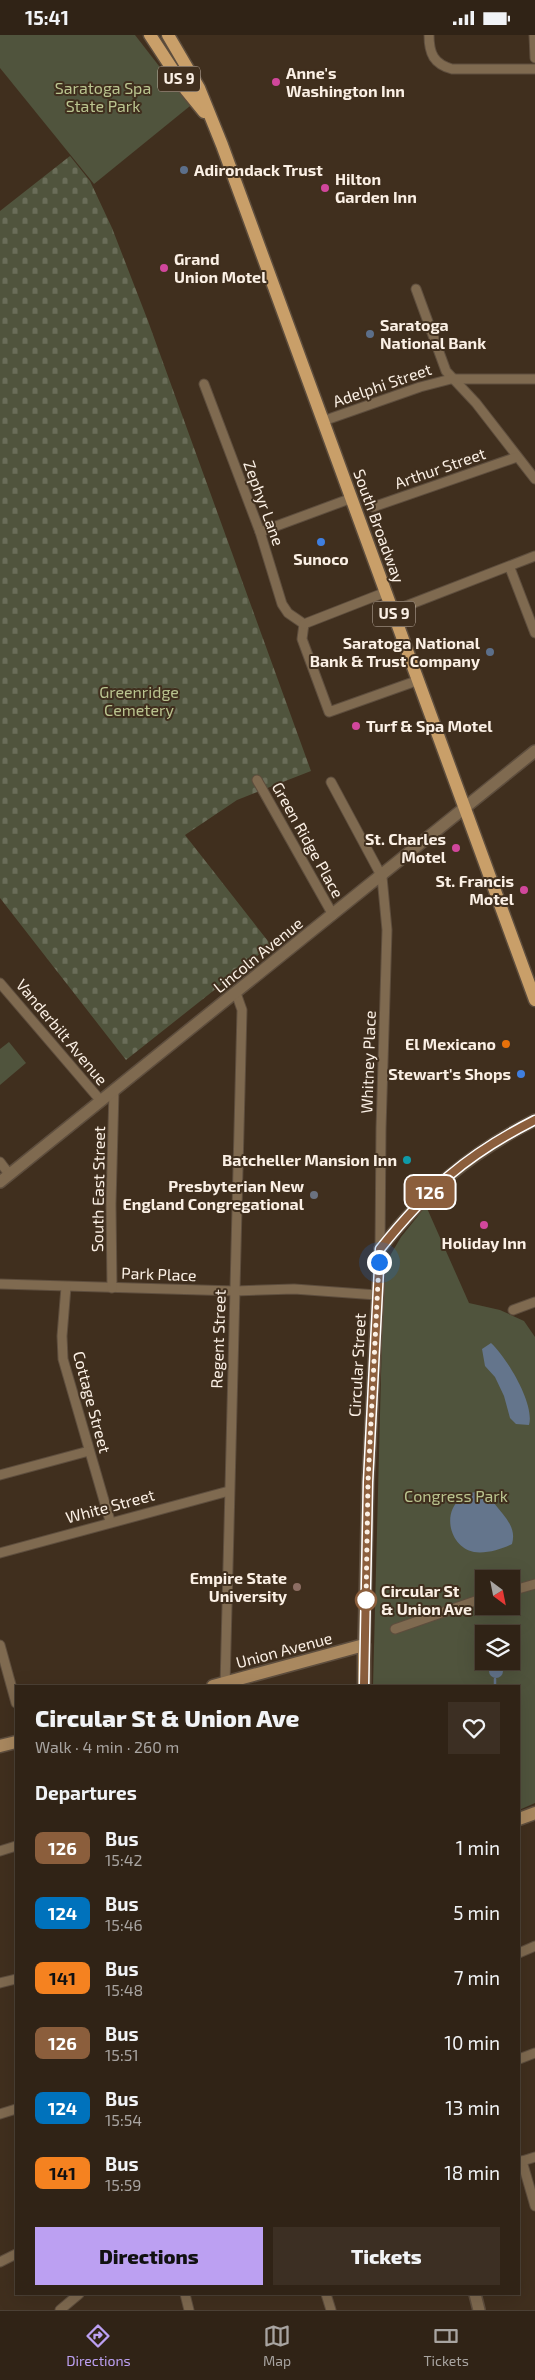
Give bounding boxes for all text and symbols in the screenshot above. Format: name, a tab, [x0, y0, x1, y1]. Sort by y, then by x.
text: 15:41	[25, 6, 69, 29]
place label: Anne's Washington Inn	[286, 63, 405, 100]
road number: US 9	[158, 67, 200, 91]
marker: Anne's Washington Inn	[270, 76, 282, 88]
park label: Saratoga Spa State Park	[55, 78, 151, 115]
place label: Adirondack Trust	[194, 160, 323, 179]
marker: Adirondack Trust	[178, 164, 190, 176]
place label: Hilton Garden Inn	[335, 169, 417, 206]
marker: Hilton Garden Inn	[319, 182, 331, 194]
place label: Grand Union Motel	[174, 249, 267, 286]
marker: Grand Union Motel	[158, 262, 170, 274]
place label: Saratoga National Bank	[380, 315, 486, 352]
marker: Saratoga National Bank	[364, 328, 376, 340]
street label: Adelphi Street	[330, 359, 434, 410]
street label: Arthur Street	[392, 443, 488, 492]
street label: Zephyr Lane	[240, 458, 289, 548]
street label: South Broadway	[350, 466, 409, 586]
marker: Sunoco	[315, 536, 327, 548]
place label: Sunoco	[293, 549, 349, 568]
road number: US 9	[373, 601, 415, 627]
place label: Saratoga National Bank & Trust Company	[310, 633, 481, 671]
marker: Saratoga National Bank & Trust Company	[484, 646, 496, 658]
park label: Greenridge Cemetery	[99, 682, 179, 719]
place label: Turf & Spa Motel	[366, 716, 493, 735]
marker: Turf & Spa Motel	[350, 720, 362, 732]
street label: Green Ridge Place	[269, 778, 348, 901]
place label: St. Charles Motel	[365, 829, 447, 866]
marker: St. Charles Motel	[450, 842, 462, 854]
place label: St. Francis Motel	[435, 871, 515, 908]
marker: St. Francis Motel	[518, 884, 530, 896]
street label: Lincoln Avenue	[209, 913, 306, 996]
street label: Vanderbilt Avenue	[13, 975, 112, 1088]
street label: Whitney Place	[356, 1010, 379, 1114]
place label: El Mexicano	[405, 1034, 496, 1053]
marker: El Mexicano	[500, 1038, 512, 1050]
place label: Stewart's Shops	[388, 1064, 511, 1083]
marker: Stewart's Shops	[515, 1068, 527, 1080]
street label: South East Street	[87, 1126, 108, 1252]
place label: Batcheller Mansion Inn	[222, 1150, 397, 1169]
marker: Batcheller Mansion Inn	[401, 1154, 413, 1166]
place label: Presbyterian New England Congregational	[123, 1176, 305, 1213]
line badge: 126	[401, 1176, 459, 1208]
text: 126	[416, 1181, 444, 1203]
marker: Presbyterian New England Congregational	[308, 1189, 320, 1201]
marker: Holiday Inn	[478, 1219, 490, 1231]
place label: Holiday Inn	[442, 1233, 526, 1253]
your location	[367, 1250, 392, 1275]
street label: Park Place	[121, 1263, 197, 1284]
street label: Regent Street	[206, 1289, 229, 1389]
street label: Circular Street	[344, 1313, 369, 1417]
street label: Cottage Street	[70, 1349, 115, 1455]
street label: White Street	[63, 1485, 156, 1526]
park label: Congress Park	[404, 1486, 508, 1505]
place label: Empire State University	[190, 1568, 287, 1606]
north arrow	[475, 1570, 520, 1615]
map controls	[475, 1570, 520, 1670]
marker: Empire State University	[291, 1581, 303, 1593]
place label: Circular St & Union Ave	[381, 1581, 472, 1618]
marker: Circular St & Union Ave	[355, 1589, 377, 1611]
button: layers	[475, 1625, 520, 1670]
street label: Union Avenue	[234, 1628, 334, 1672]
button: heart	[448, 1702, 500, 1754]
text: Circular St & Union Ave	[35, 1703, 299, 1732]
text: Walk · 4 min · 260 m	[35, 1737, 179, 1756]
text: Departures	[35, 1781, 137, 1804]
text: Bus	[105, 1827, 139, 1850]
text: 1 min	[456, 1836, 500, 1859]
text: 126	[48, 1837, 77, 1859]
text: 15:42	[105, 1850, 143, 1869]
text: Bus	[105, 1892, 139, 1915]
text: 5 min	[453, 1901, 500, 1924]
text: 124	[48, 1902, 77, 1924]
text: 15:46	[105, 1915, 143, 1934]
text: Bus	[105, 1957, 139, 1980]
text: 7 min	[454, 1966, 500, 1989]
text: 141	[49, 1967, 76, 1989]
text: 15:48	[105, 1980, 143, 1999]
text: Bus	[105, 2022, 139, 2045]
text: 10 min	[444, 2031, 500, 2054]
text: 126	[48, 2032, 77, 2054]
text: 15:51	[105, 2045, 139, 2064]
text: Bus	[105, 2087, 139, 2110]
text: 13 min	[445, 2096, 500, 2119]
text: 124	[48, 2097, 77, 2119]
text: 15:54	[105, 2110, 142, 2129]
text: Bus	[105, 2152, 139, 2175]
text: 18 min	[444, 2161, 500, 2184]
text: 141	[49, 2162, 76, 2184]
text: 15:59	[105, 2175, 141, 2194]
button: Directions	[35, 2227, 263, 2285]
button: Tickets	[273, 2227, 500, 2285]
tab: Directions	[66, 2322, 131, 2369]
tab: Map	[263, 2322, 291, 2369]
tab: Tickets	[423, 2322, 469, 2369]

